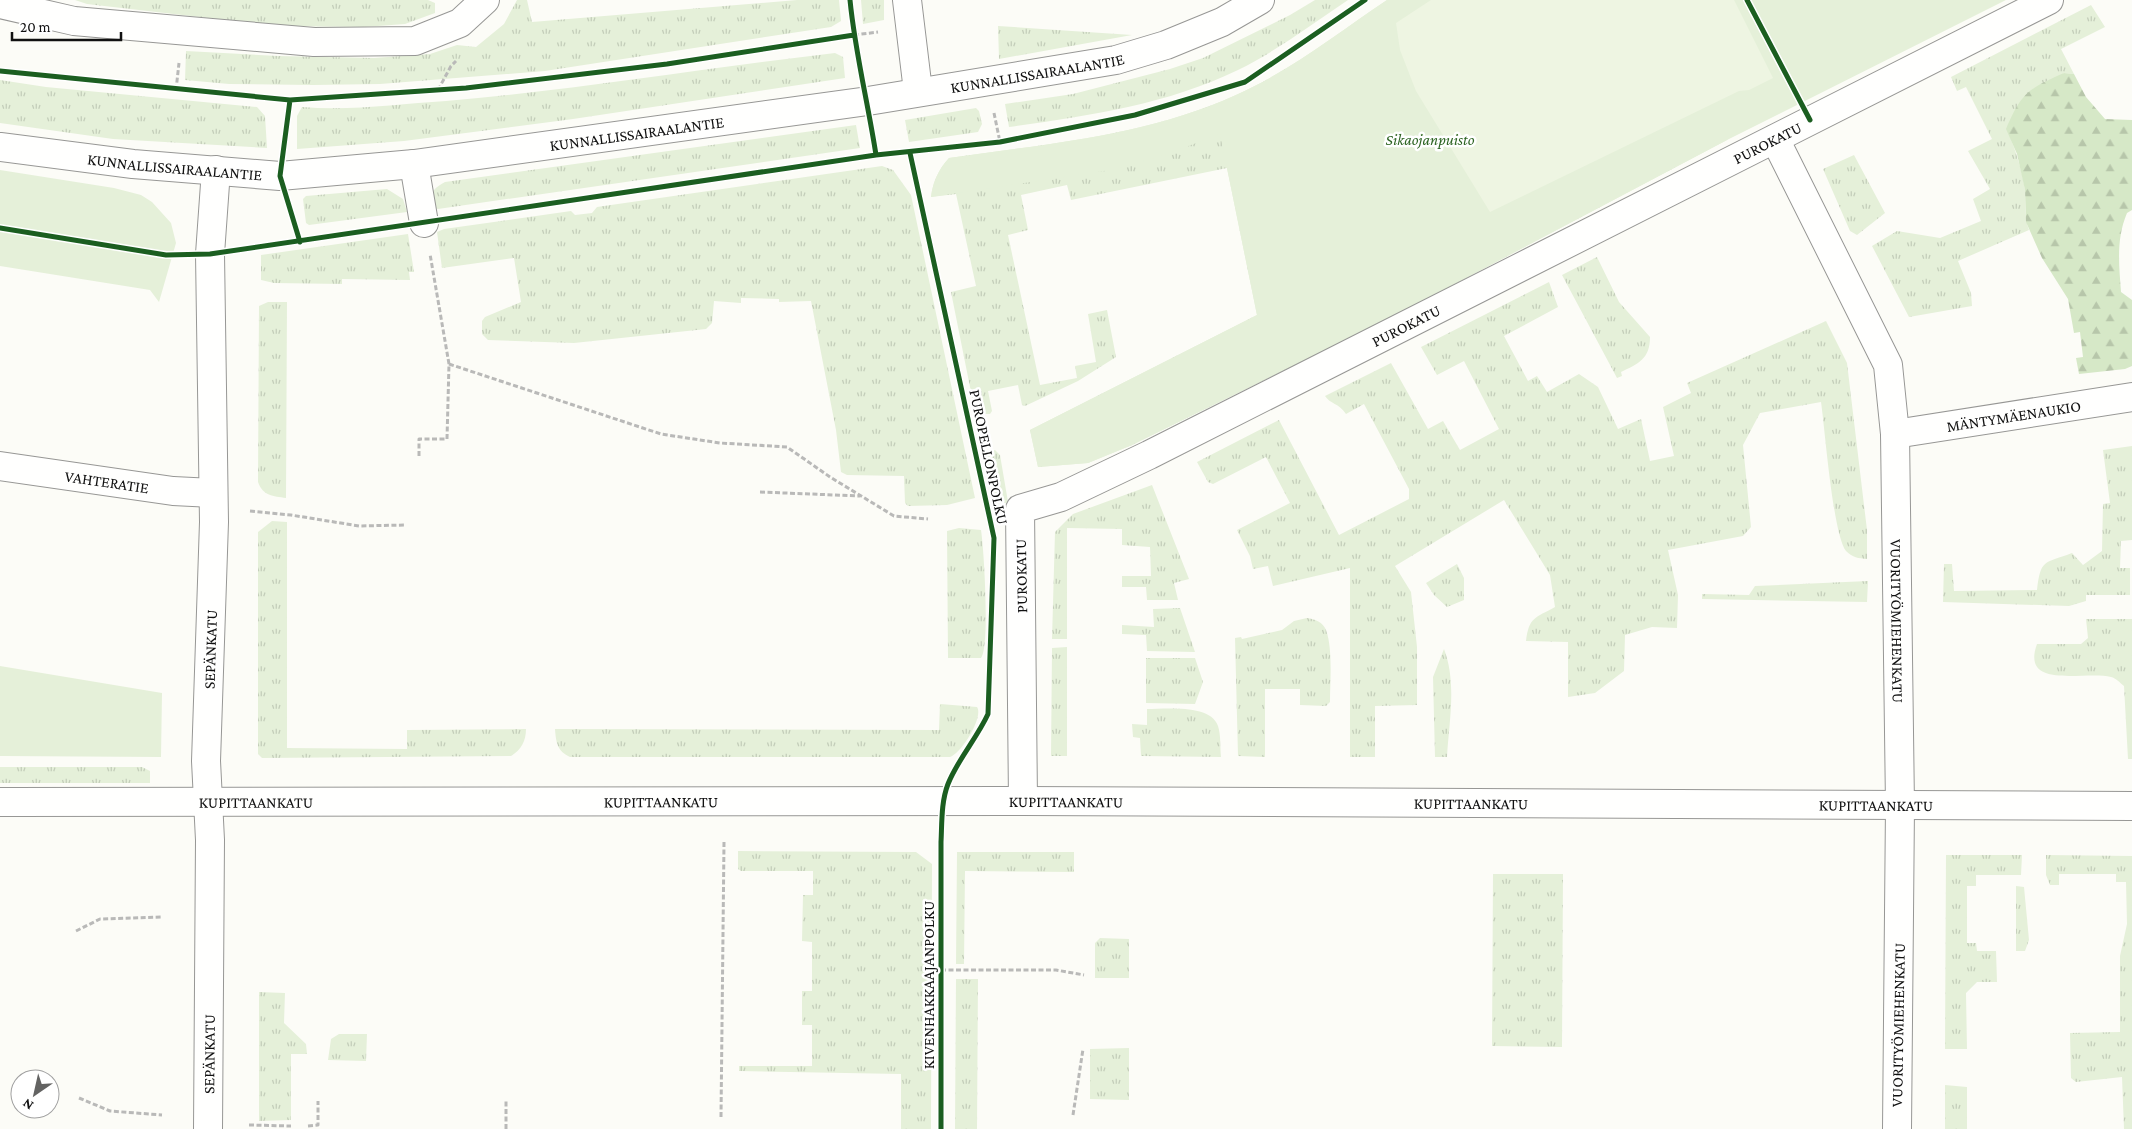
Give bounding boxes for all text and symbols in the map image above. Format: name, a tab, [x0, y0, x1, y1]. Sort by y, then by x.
scale bar	[12, 10, 121, 42]
text: 20 m	[20, 19, 51, 35]
street label: KUNNALLISSAIRAALANTIE	[949, 49, 1126, 96]
street label: KUNNALLISSAIRAALANTIE	[549, 113, 725, 154]
street label: PUROKATU	[1730, 118, 1804, 167]
park label: Sikaojanpuisto	[1385, 131, 1475, 149]
street label: KUNNALLISSAIRAALANTIE	[86, 150, 263, 183]
street label: PUROKATU	[1369, 301, 1443, 350]
street label: PUROPELLONPOLKU	[966, 388, 1012, 526]
street label: MÄNTYMÄENAUKIO	[1945, 397, 2082, 434]
street label: VAHTERATIE	[64, 467, 150, 496]
street label: PUROKATU	[1012, 539, 1030, 613]
street label: VUORITYÖMIEHENKATU	[1888, 539, 1907, 703]
street label: SEPÄNKATU	[200, 609, 220, 689]
street label: KUPITTAANKATU	[1009, 792, 1123, 810]
street label: KUPITTAANKATU	[199, 793, 313, 810]
street label: KUPITTAANKATU	[604, 793, 718, 810]
street label: KUPITTAANKATU	[1414, 794, 1528, 812]
street label: KUPITTAANKATU	[1819, 796, 1933, 814]
street label: KIVENHAKKAAJANPOLKU	[920, 901, 938, 1069]
street label: VUORITYÖMIEHENKATU	[1888, 943, 1908, 1107]
street label: SEPÄNKATU	[200, 1014, 217, 1094]
north arrow	[10, 1069, 60, 1119]
text: N	[19, 1095, 36, 1114]

